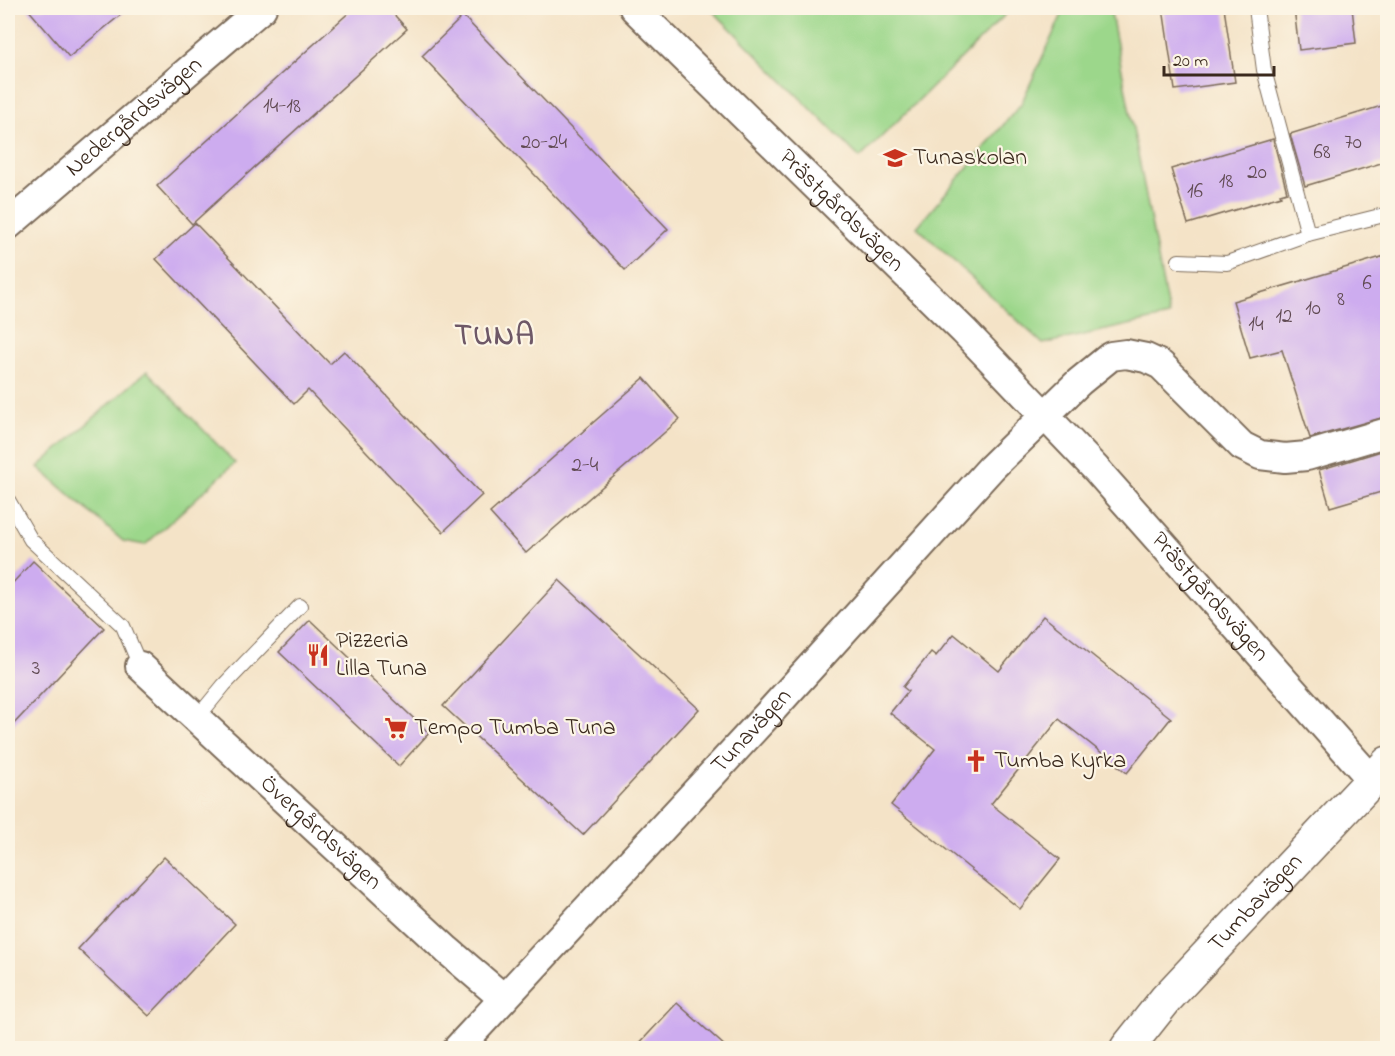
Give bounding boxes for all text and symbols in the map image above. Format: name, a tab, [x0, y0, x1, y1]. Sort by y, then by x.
scale bar	[1164, 39, 1274, 77]
street label: Nedergårdsvägen	[58, 48, 210, 186]
text: 20 m	[1173, 49, 1208, 75]
house number: 14-18	[263, 92, 301, 122]
house number: 20-24	[521, 128, 568, 158]
house number: 70	[1344, 128, 1362, 158]
house number: 68	[1313, 138, 1331, 168]
street label: Prästgårdsvägen	[770, 141, 912, 281]
place label: Tunaskolan	[913, 141, 1027, 176]
school or university icon: Tunaskolan	[882, 145, 908, 171]
house number: 20	[1247, 158, 1267, 188]
house number: 18	[1219, 167, 1233, 197]
house number: 16	[1187, 177, 1203, 207]
house number: 6	[1362, 269, 1372, 299]
house number: 8	[1337, 285, 1345, 315]
house number: 10	[1305, 294, 1321, 324]
house number: 12	[1275, 302, 1293, 332]
house number: 14	[1248, 310, 1264, 340]
district label: TUNA	[455, 315, 535, 359]
house number: 2-4	[572, 451, 599, 481]
street label: Prästgårdsvägen	[1142, 524, 1277, 670]
place label: Pizzeria Lilla Tuna	[336, 624, 427, 687]
restaurant icon: Pizzeria Lilla Tuna	[305, 642, 331, 668]
house number: 3	[32, 654, 40, 684]
street label: Tunavägen	[703, 681, 801, 782]
place label: Tempo Tumba Tuna	[414, 711, 616, 746]
supermarket icon: Tempo Tumba Tuna	[383, 715, 409, 741]
place label: Tumba Kyrka	[994, 744, 1126, 780]
church icon: Tumba Kyrka	[963, 748, 989, 774]
street label: Övergårdsvägen	[252, 767, 390, 899]
street label: Tumbavägen	[1200, 846, 1312, 961]

